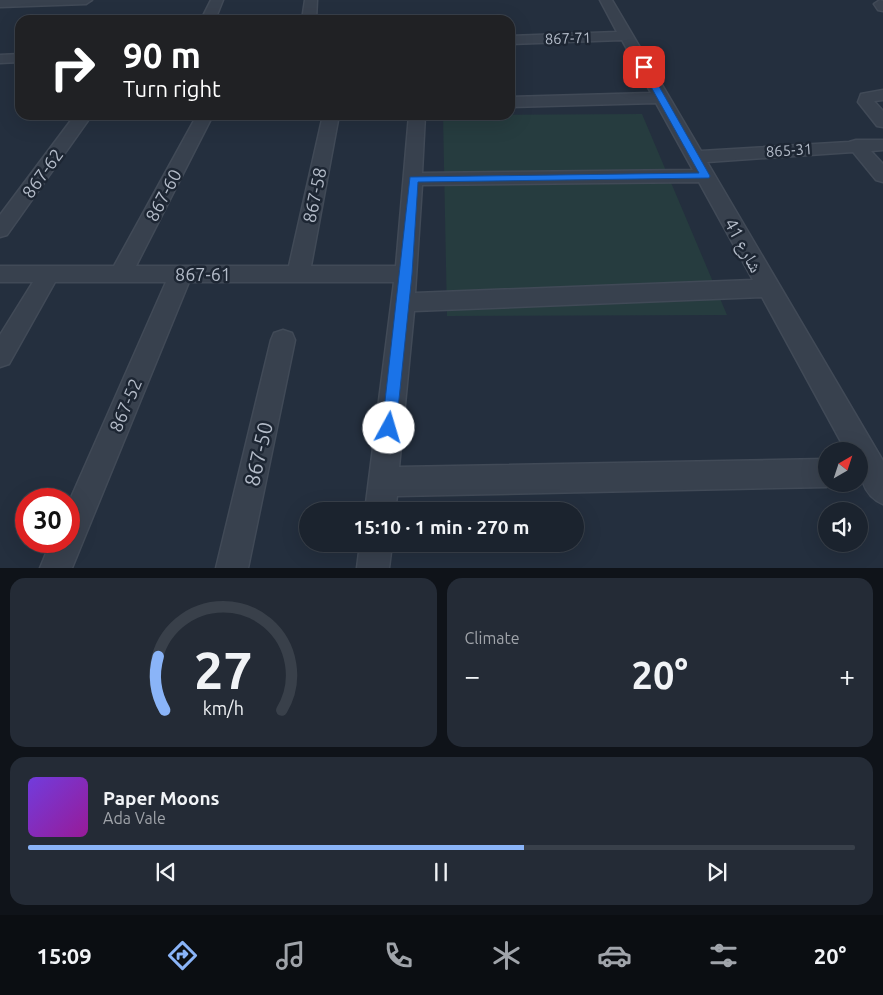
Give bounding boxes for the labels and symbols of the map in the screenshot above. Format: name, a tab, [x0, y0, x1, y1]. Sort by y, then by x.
street label: 867-71	[544, 29, 592, 47]
pin	[623, 46, 665, 88]
street label: 865-31	[765, 140, 813, 160]
street label: 867-62	[17, 144, 67, 202]
street label: 867-60	[141, 166, 185, 224]
street label: 867-58	[298, 166, 330, 224]
street label: شارع 41	[719, 215, 767, 276]
street label: 867-61	[175, 264, 231, 284]
street label: 867-52	[105, 375, 145, 435]
position arrow	[362, 401, 414, 453]
street label: 867-50	[239, 419, 277, 489]
north arrow	[818, 442, 868, 492]
speed limit sign: 30	[15, 488, 80, 553]

